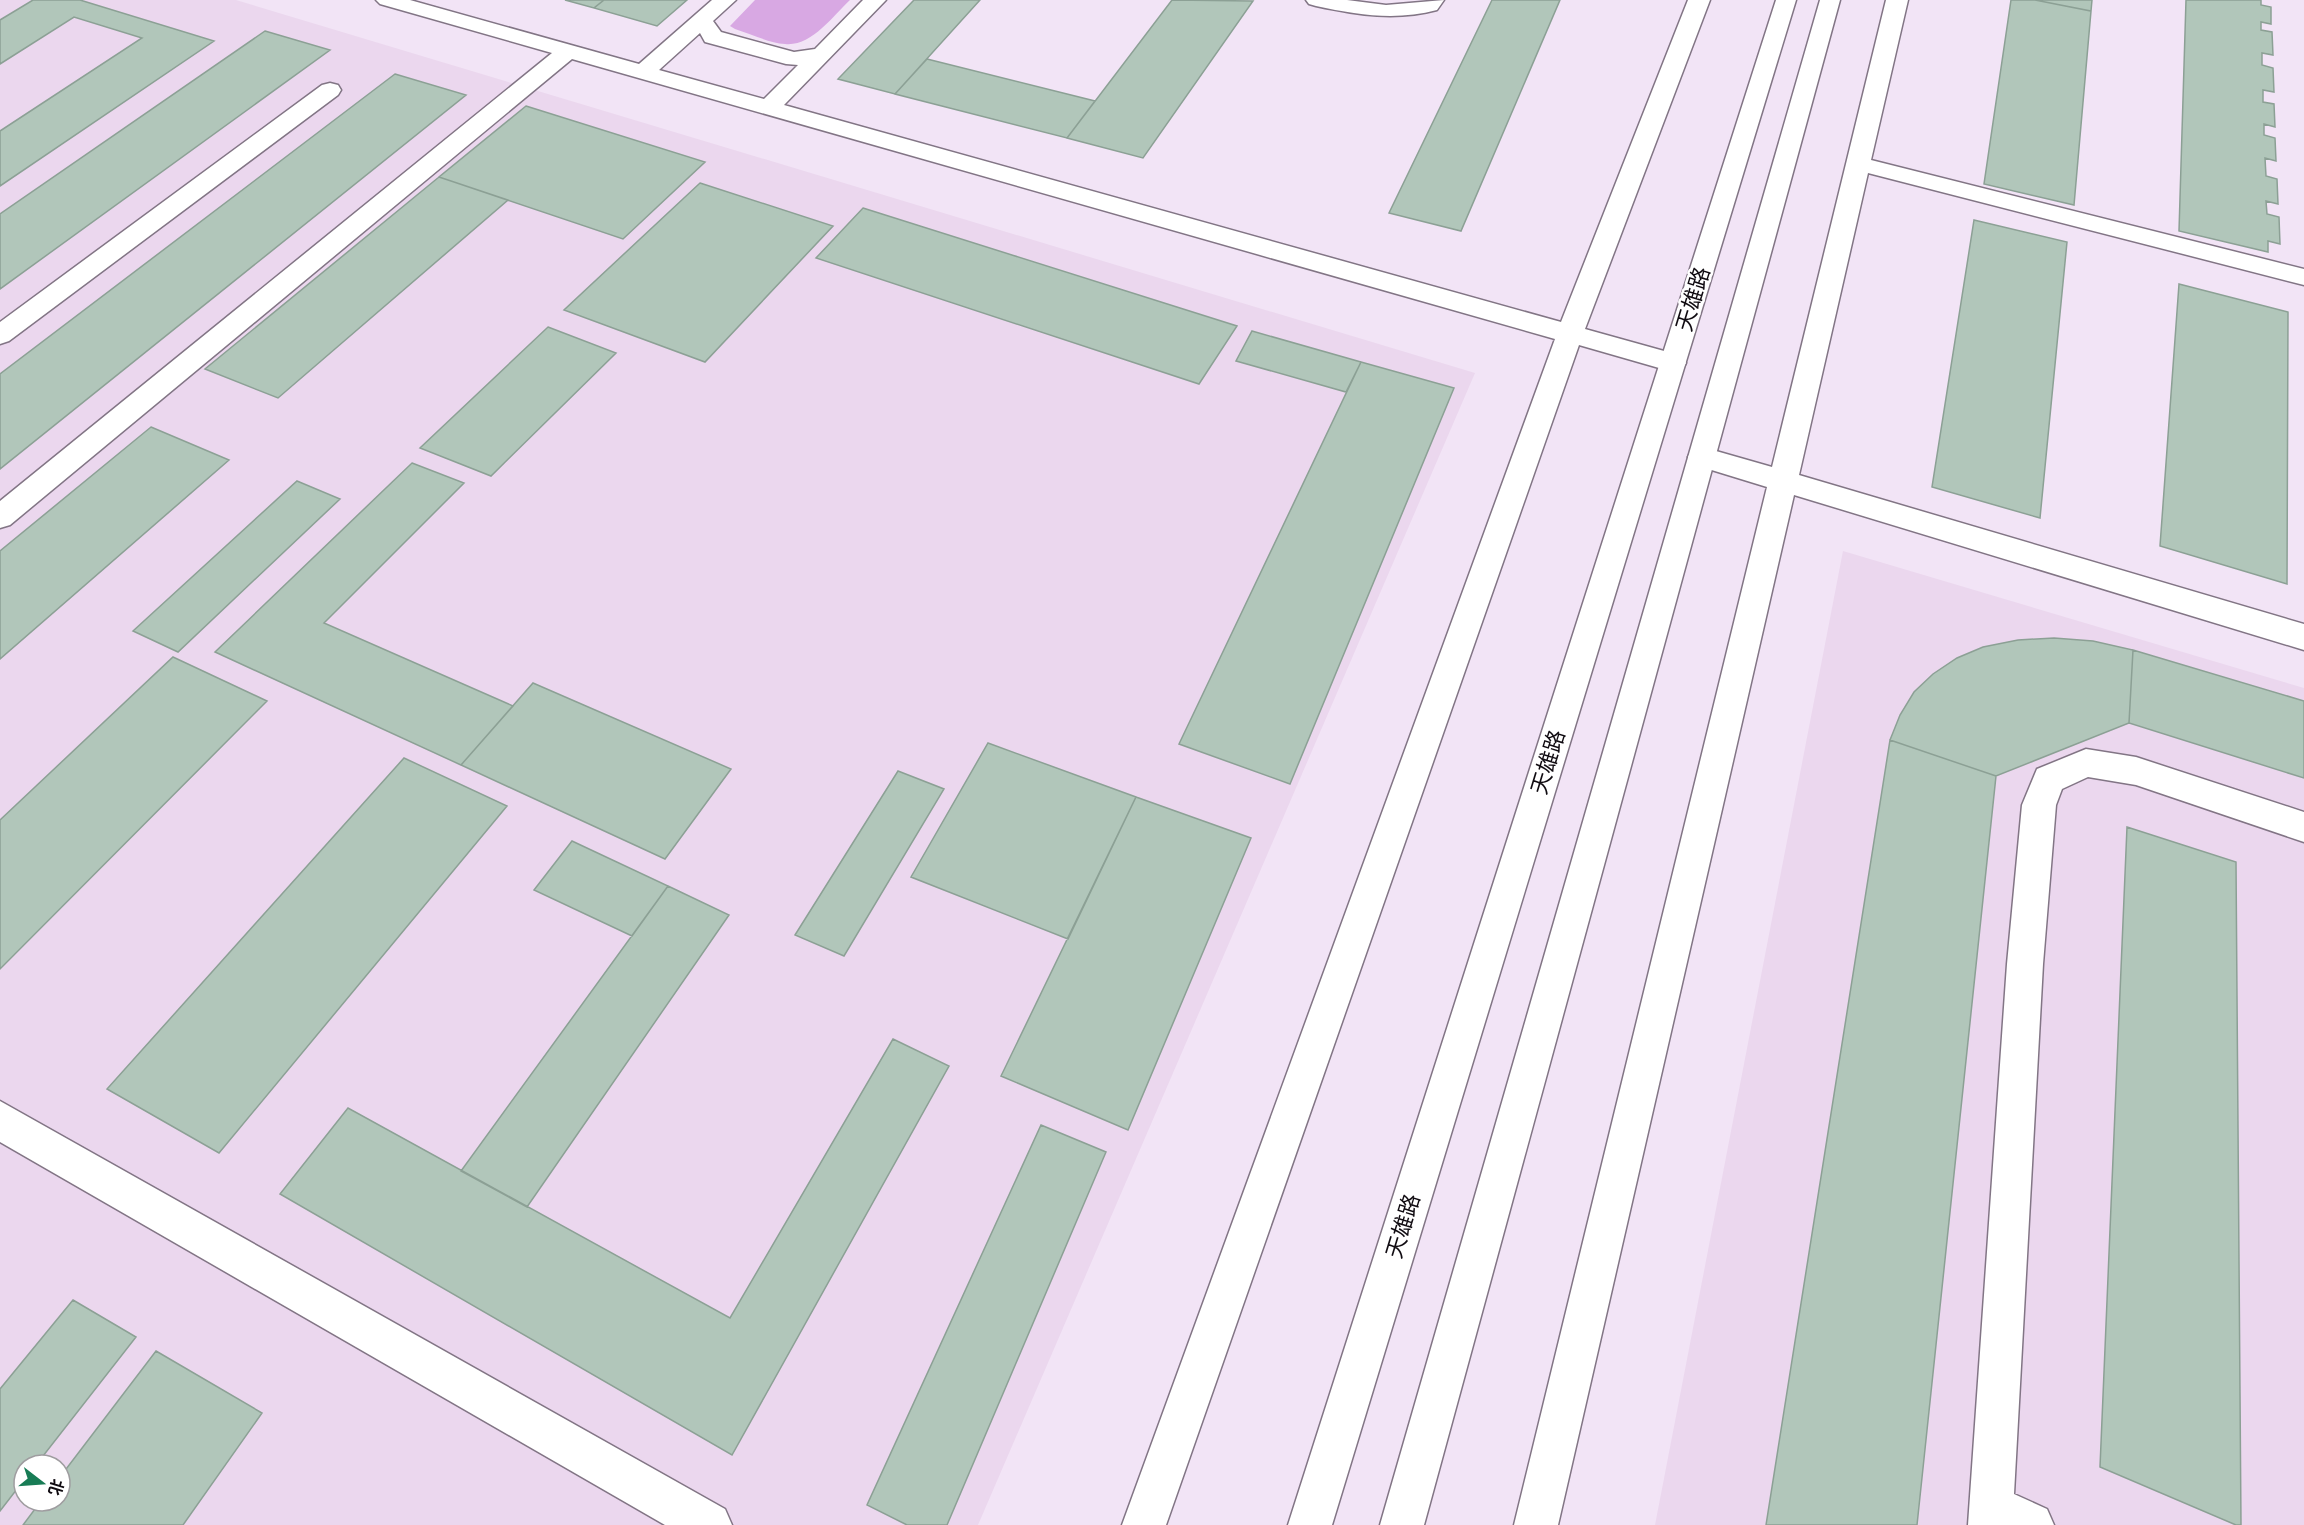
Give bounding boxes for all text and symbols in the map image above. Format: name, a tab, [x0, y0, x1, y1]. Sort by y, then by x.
street label: 天雄路	[1670, 263, 1716, 335]
street label: 天雄路	[1525, 726, 1571, 798]
street label: 天雄路	[1380, 1190, 1426, 1262]
north arrow	[12, 1453, 72, 1513]
text: 北	[44, 1477, 67, 1498]

